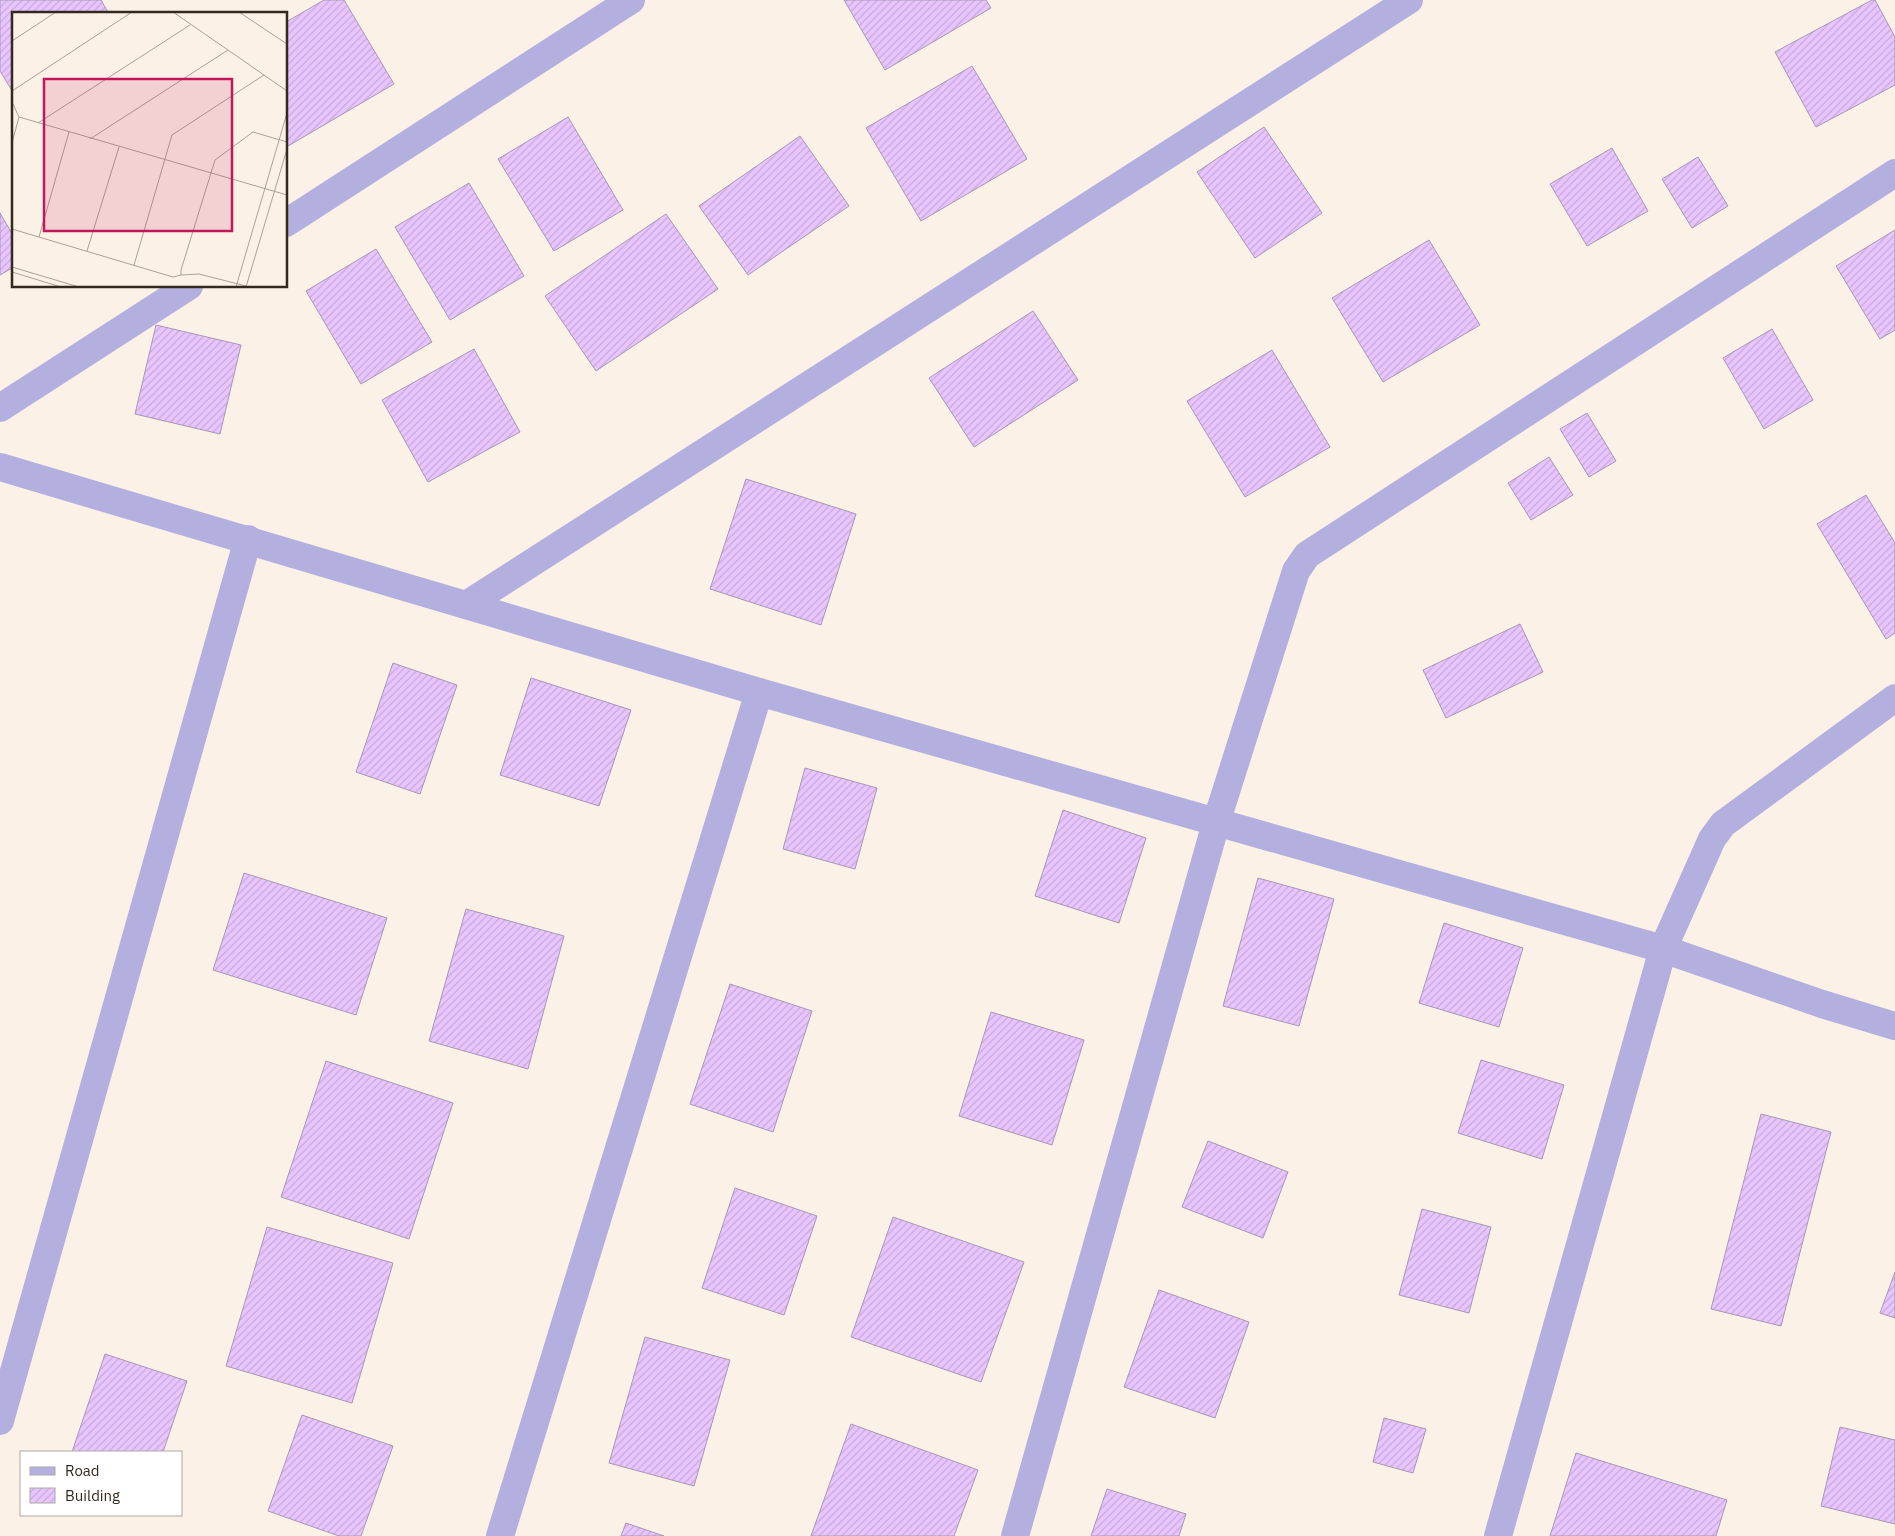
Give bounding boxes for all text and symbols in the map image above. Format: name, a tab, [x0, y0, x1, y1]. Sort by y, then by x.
inset map	[12, 12, 288, 288]
legend	[20, 1451, 182, 1516]
text: Road	[65, 1461, 100, 1480]
text: Building	[65, 1486, 120, 1505]

